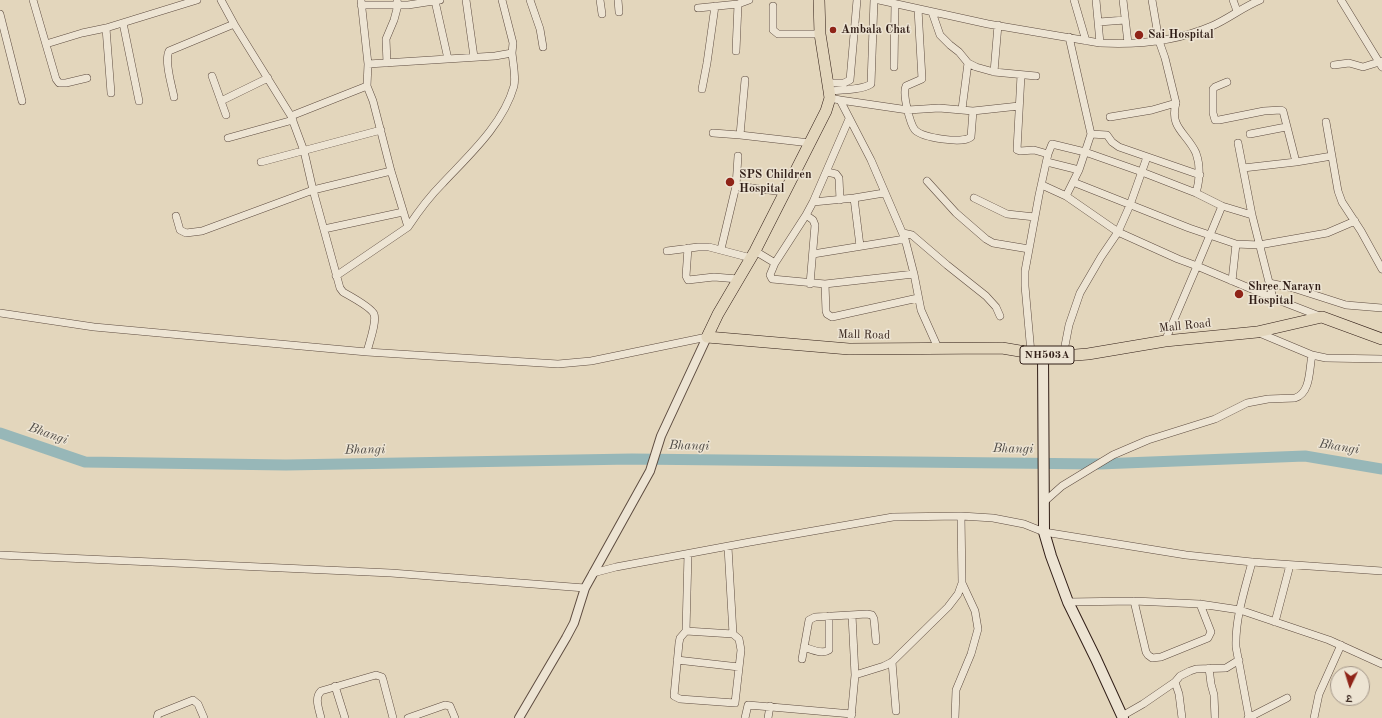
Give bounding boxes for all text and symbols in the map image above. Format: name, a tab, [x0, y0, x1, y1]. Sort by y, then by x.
place label: Ambala Chat	[841, 23, 910, 37]
marker: Ambala Chat	[828, 25, 838, 35]
place label: Sai Hospital	[1148, 28, 1214, 42]
marker: Sai Hospital	[1133, 29, 1145, 41]
place label: SPS Children Hospital	[739, 168, 812, 196]
marker: SPS Children Hospital	[724, 176, 736, 188]
place label: Shree Narayn Hospital	[1248, 280, 1321, 308]
marker: Shree Narayn Hospital	[1233, 288, 1245, 300]
street label: Mall Road	[1158, 316, 1212, 336]
street label: Mall Road	[838, 327, 890, 343]
road number: NH503A	[1020, 346, 1074, 364]
water label: Bhangi	[26, 420, 70, 448]
water label: Bhangi	[1318, 436, 1360, 458]
water label: Bhangi	[669, 438, 709, 454]
water label: Bhangi	[993, 441, 1033, 457]
water label: Bhangi	[345, 442, 385, 458]
north arrow	[1330, 666, 1370, 706]
text: उ	[1346, 692, 1352, 703]

